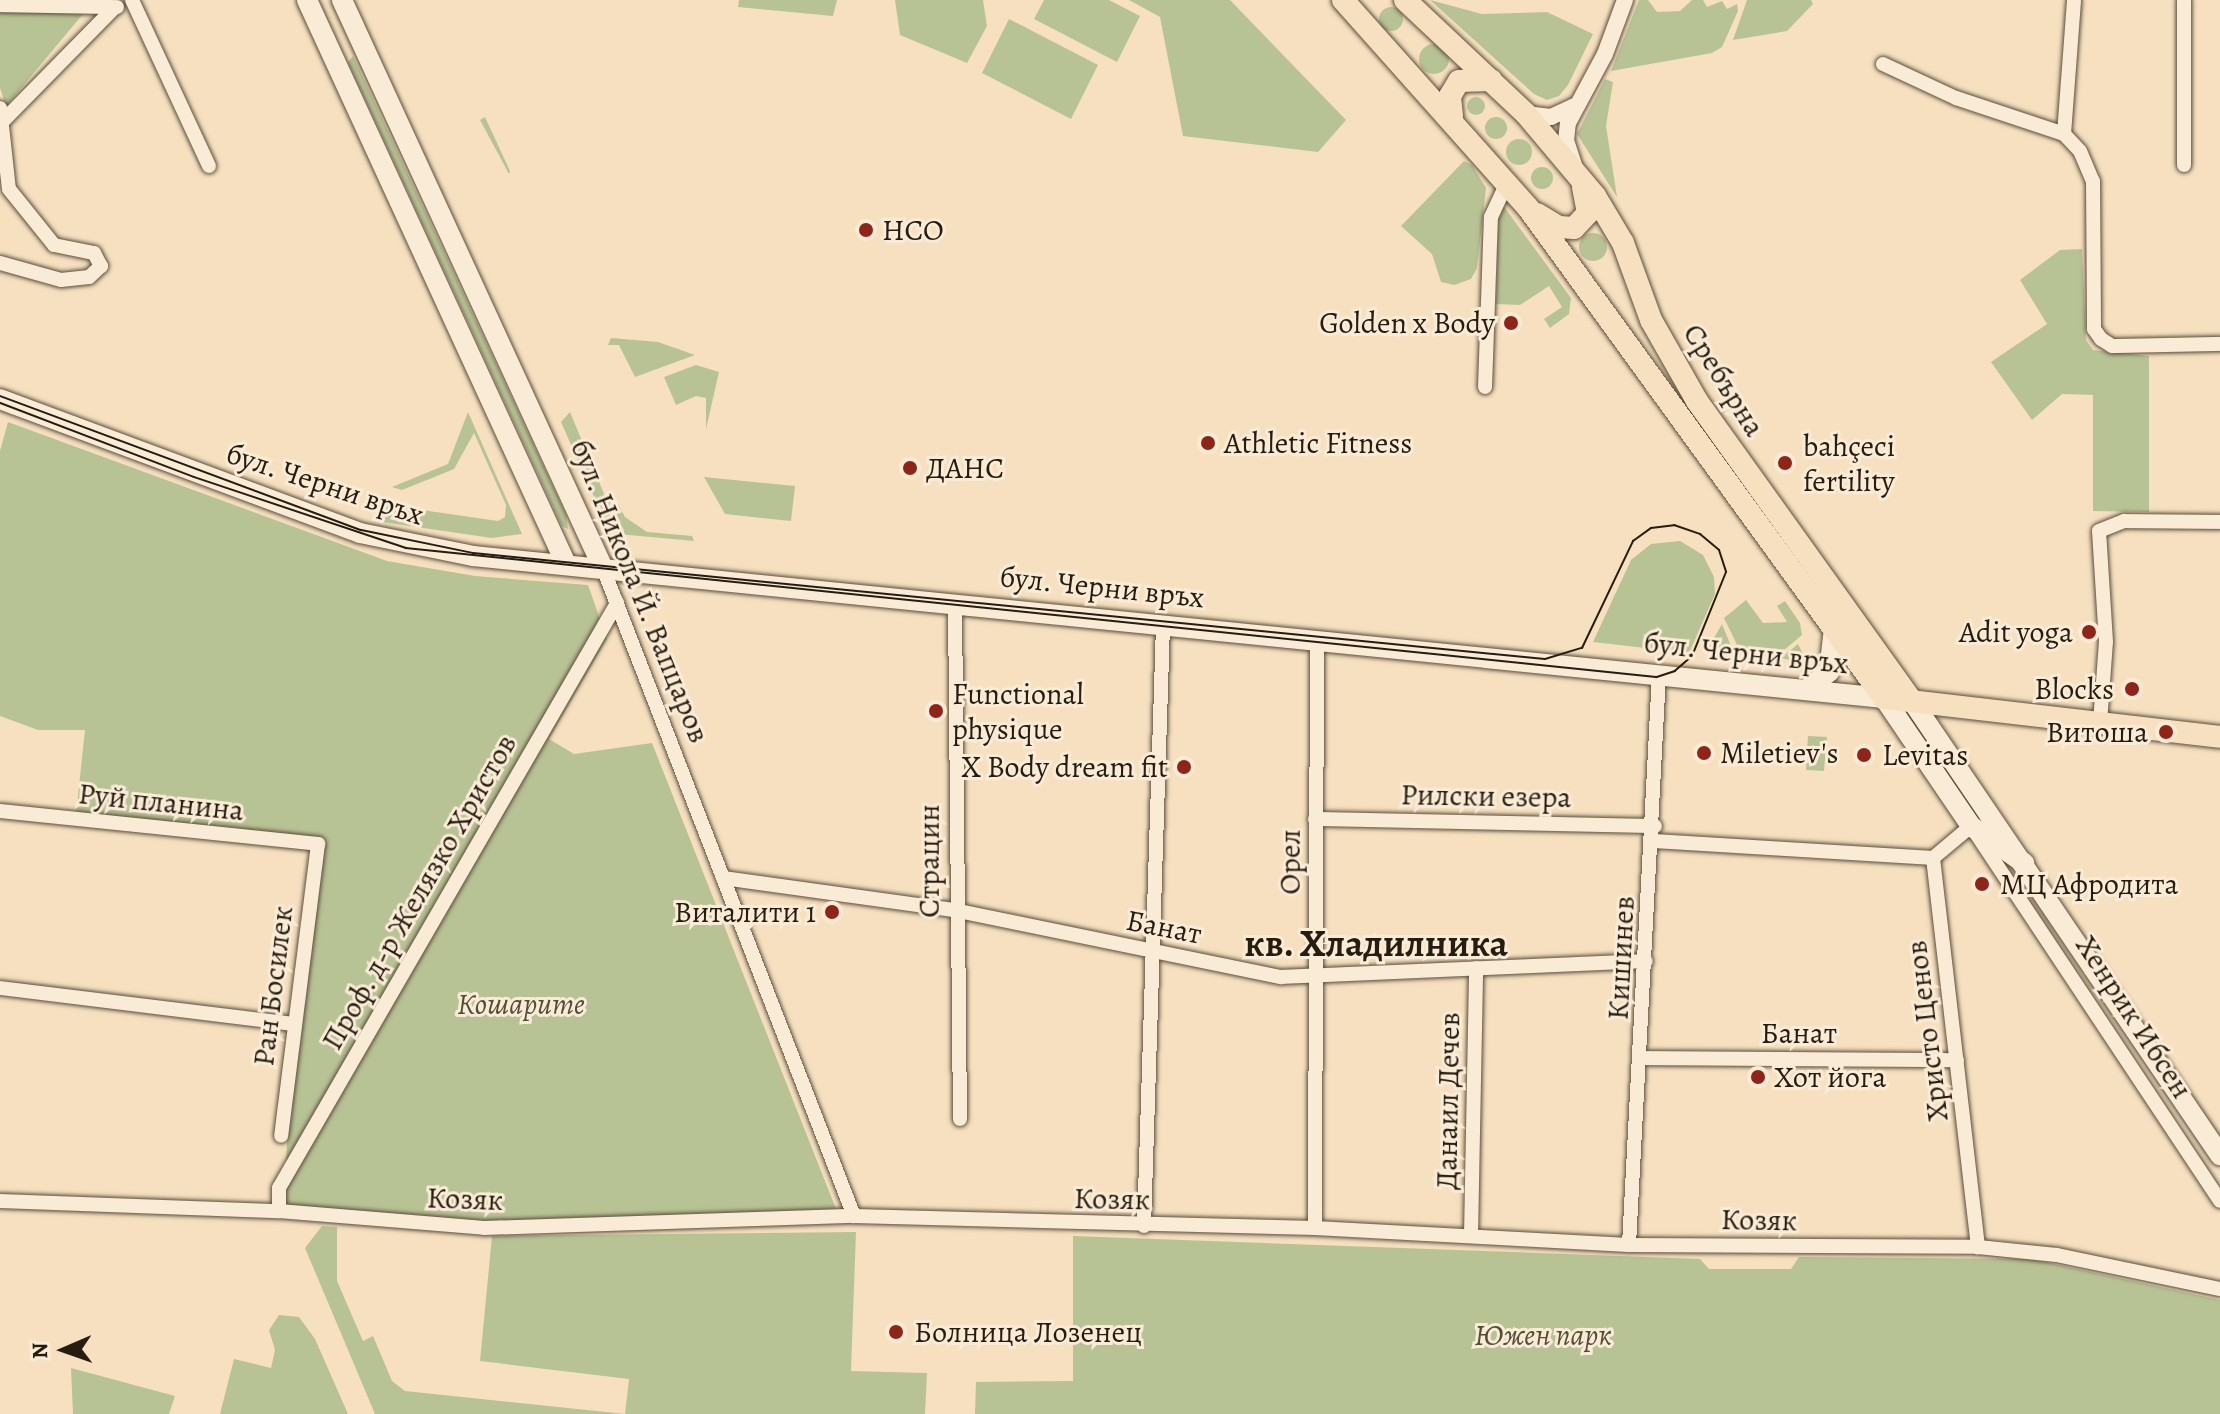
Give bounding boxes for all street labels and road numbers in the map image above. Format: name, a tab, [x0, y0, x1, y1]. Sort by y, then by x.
street label: Сребърна	[1675, 317, 1773, 443]
street label: бул. Никола Й. Вапцаров	[562, 434, 718, 748]
street label: бул. Черни връх	[221, 435, 429, 533]
street label: бул. Черни връх	[998, 558, 1206, 616]
street label: бул. Черни връх	[1642, 624, 1850, 682]
street label: Проф. д-р Желязко Христов	[314, 728, 524, 1056]
street label: Руй планина	[77, 775, 245, 829]
street label: Рилски езера	[1400, 777, 1572, 815]
street label: Страцин	[911, 804, 947, 918]
street label: Орел	[1272, 829, 1308, 895]
street label: Кишинев	[1600, 895, 1642, 1021]
street label: Банат	[1123, 902, 1205, 952]
street label: Ран Босилек	[245, 904, 301, 1068]
street label: Хенрик Ибсен	[2068, 929, 2200, 1105]
street label: Христо Ценов	[1898, 939, 1956, 1123]
street label: Данаил Дечев	[1428, 1012, 1468, 1190]
street label: Банат	[1761, 1015, 1837, 1051]
street label: Козяк	[426, 1180, 504, 1218]
street label: Козяк	[1074, 1180, 1150, 1218]
street label: Козяк	[1721, 1201, 1797, 1239]

